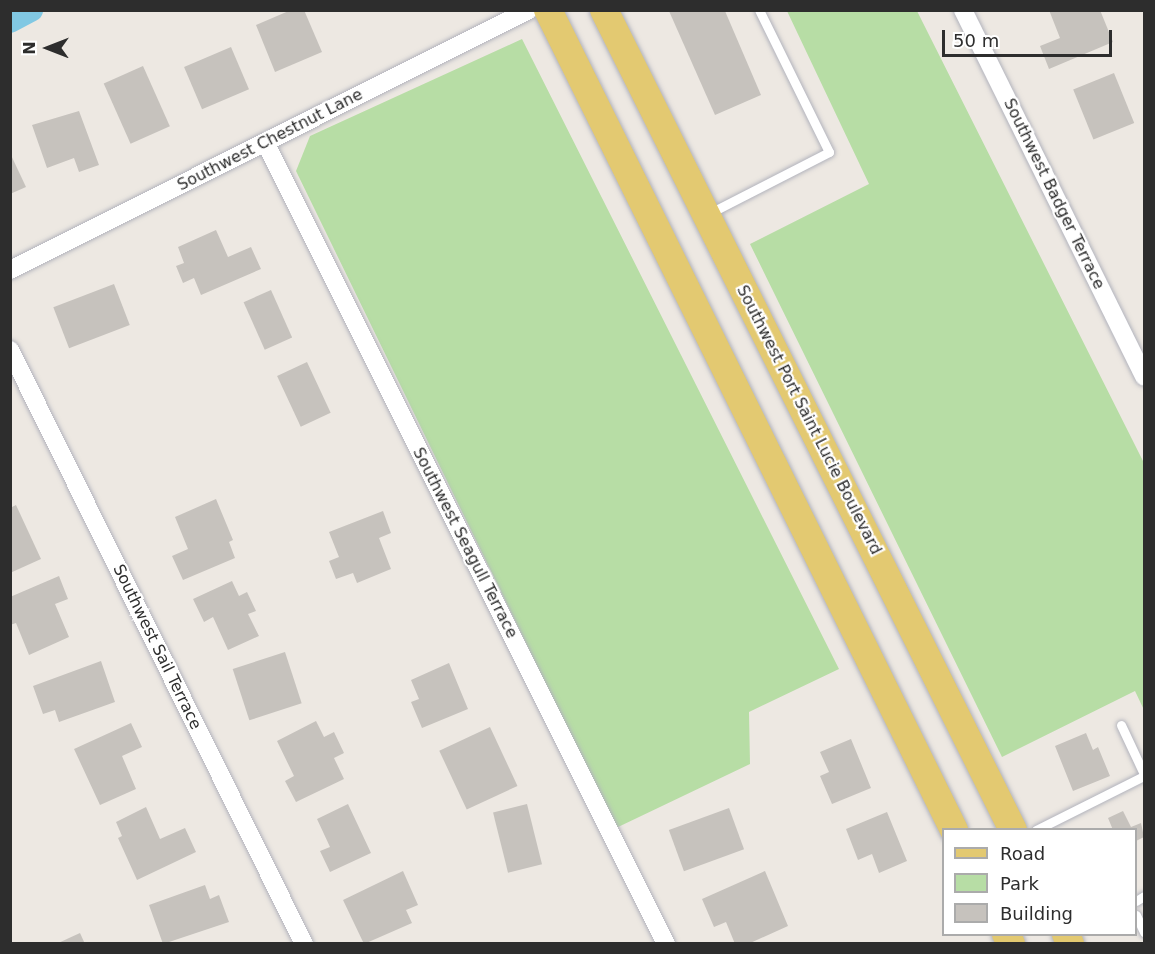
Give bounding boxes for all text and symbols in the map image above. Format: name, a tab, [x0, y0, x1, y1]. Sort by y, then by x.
north arrow	[18, 18, 78, 78]
scale bar	[945, 18, 1114, 56]
text: 50 m	[953, 30, 999, 51]
text: N	[20, 41, 39, 55]
street label: Southwest Chestnut Lane	[174, 85, 366, 195]
street label: Southwest Badger Terrace	[999, 95, 1109, 293]
street label: Southwest Port Saint Lucie Boulevard	[732, 282, 886, 558]
street label: Southwest Seagull Terrace	[408, 444, 522, 642]
street label: Southwest Sail Terrace	[109, 561, 205, 733]
legend	[942, 828, 1137, 936]
text: Road	[1000, 843, 1045, 864]
text: Park	[1000, 873, 1039, 894]
text: Building	[1000, 903, 1073, 924]

